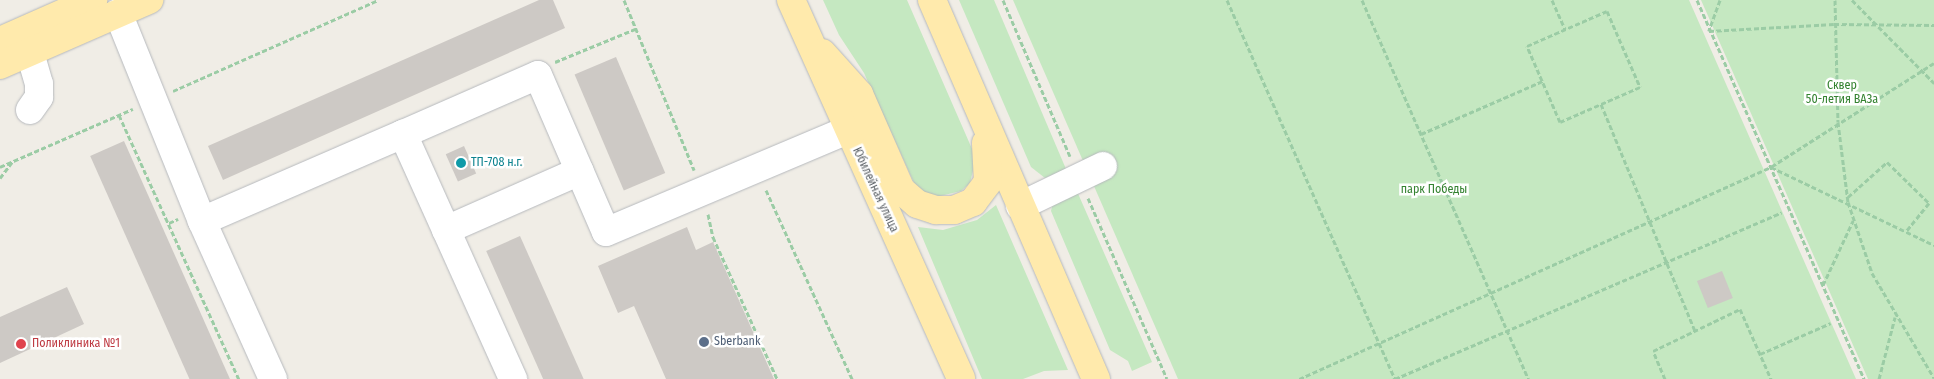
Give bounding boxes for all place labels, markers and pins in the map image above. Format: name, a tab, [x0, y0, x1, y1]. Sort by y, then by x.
place label: ТП-708 н.г.	[471, 156, 522, 170]
marker: ТП-708 н.г.	[455, 157, 467, 169]
place label: Sberbank	[714, 335, 761, 349]
marker: Sberbank	[698, 336, 710, 348]
marker: Поликлиника №1	[14, 337, 28, 351]
place label: Поликлиника №1	[32, 337, 120, 351]

